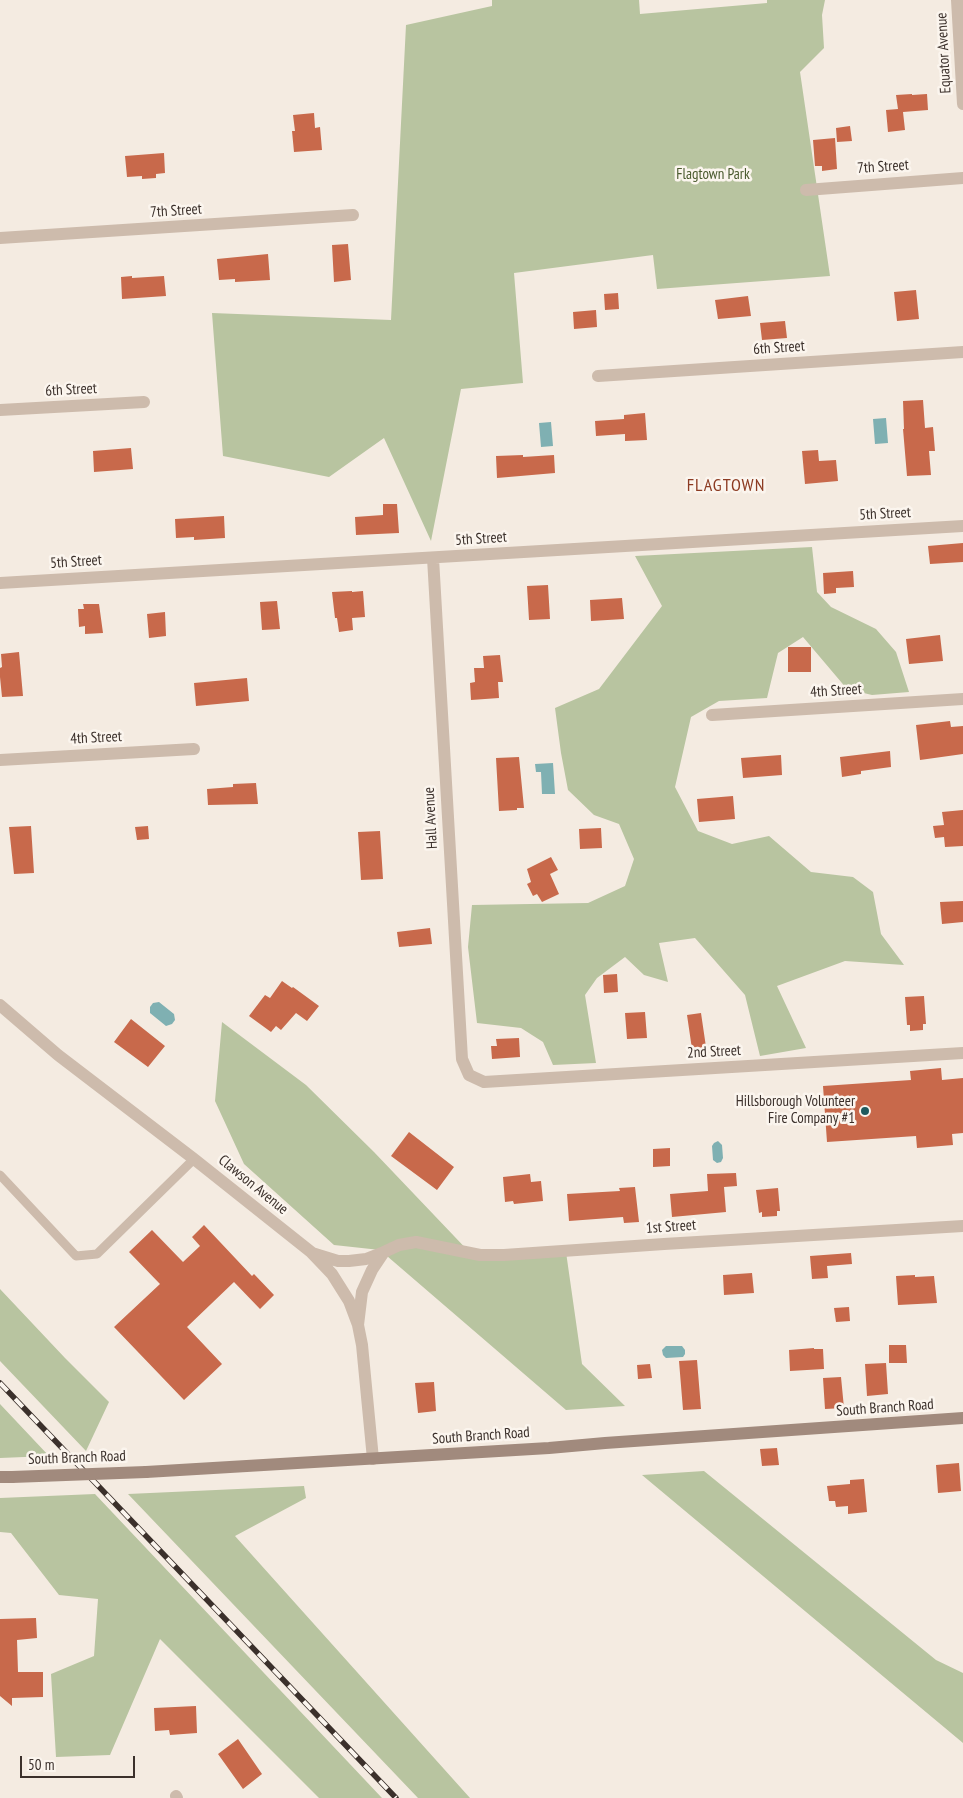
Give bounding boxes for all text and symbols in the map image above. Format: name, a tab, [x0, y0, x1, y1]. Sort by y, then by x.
street label: Equator Avenue	[933, 12, 955, 94]
street label: 7th Street	[857, 156, 909, 178]
park label: Flagtown Park	[676, 166, 750, 184]
street label: 7th Street	[150, 200, 202, 222]
street label: 6th Street	[753, 337, 805, 359]
street label: 6th Street	[45, 380, 97, 400]
district label: FLAGTOWN	[686, 475, 766, 497]
street label: 5th Street	[859, 504, 911, 524]
street label: 5th Street	[455, 528, 507, 550]
street label: 5th Street	[50, 551, 102, 573]
street label: 4th Street	[810, 680, 862, 702]
street label: 4th Street	[70, 728, 122, 748]
street label: Hall Avenue	[420, 786, 442, 850]
street label: 2nd Street	[687, 1042, 741, 1062]
place label: Hillsborough Volunteer Fire Company #1	[736, 1093, 855, 1128]
marker: Hillsborough Volunteer Fire Company #1	[859, 1105, 871, 1117]
street label: Clawson Avenue	[215, 1151, 291, 1219]
street label: 1st Street	[645, 1216, 697, 1238]
street label: South Branch Road	[836, 1396, 934, 1420]
street label: South Branch Road	[432, 1424, 530, 1448]
street label: South Branch Road	[28, 1447, 126, 1469]
scale bar	[22, 1746, 138, 1778]
text: 50 m	[28, 1755, 54, 1774]

